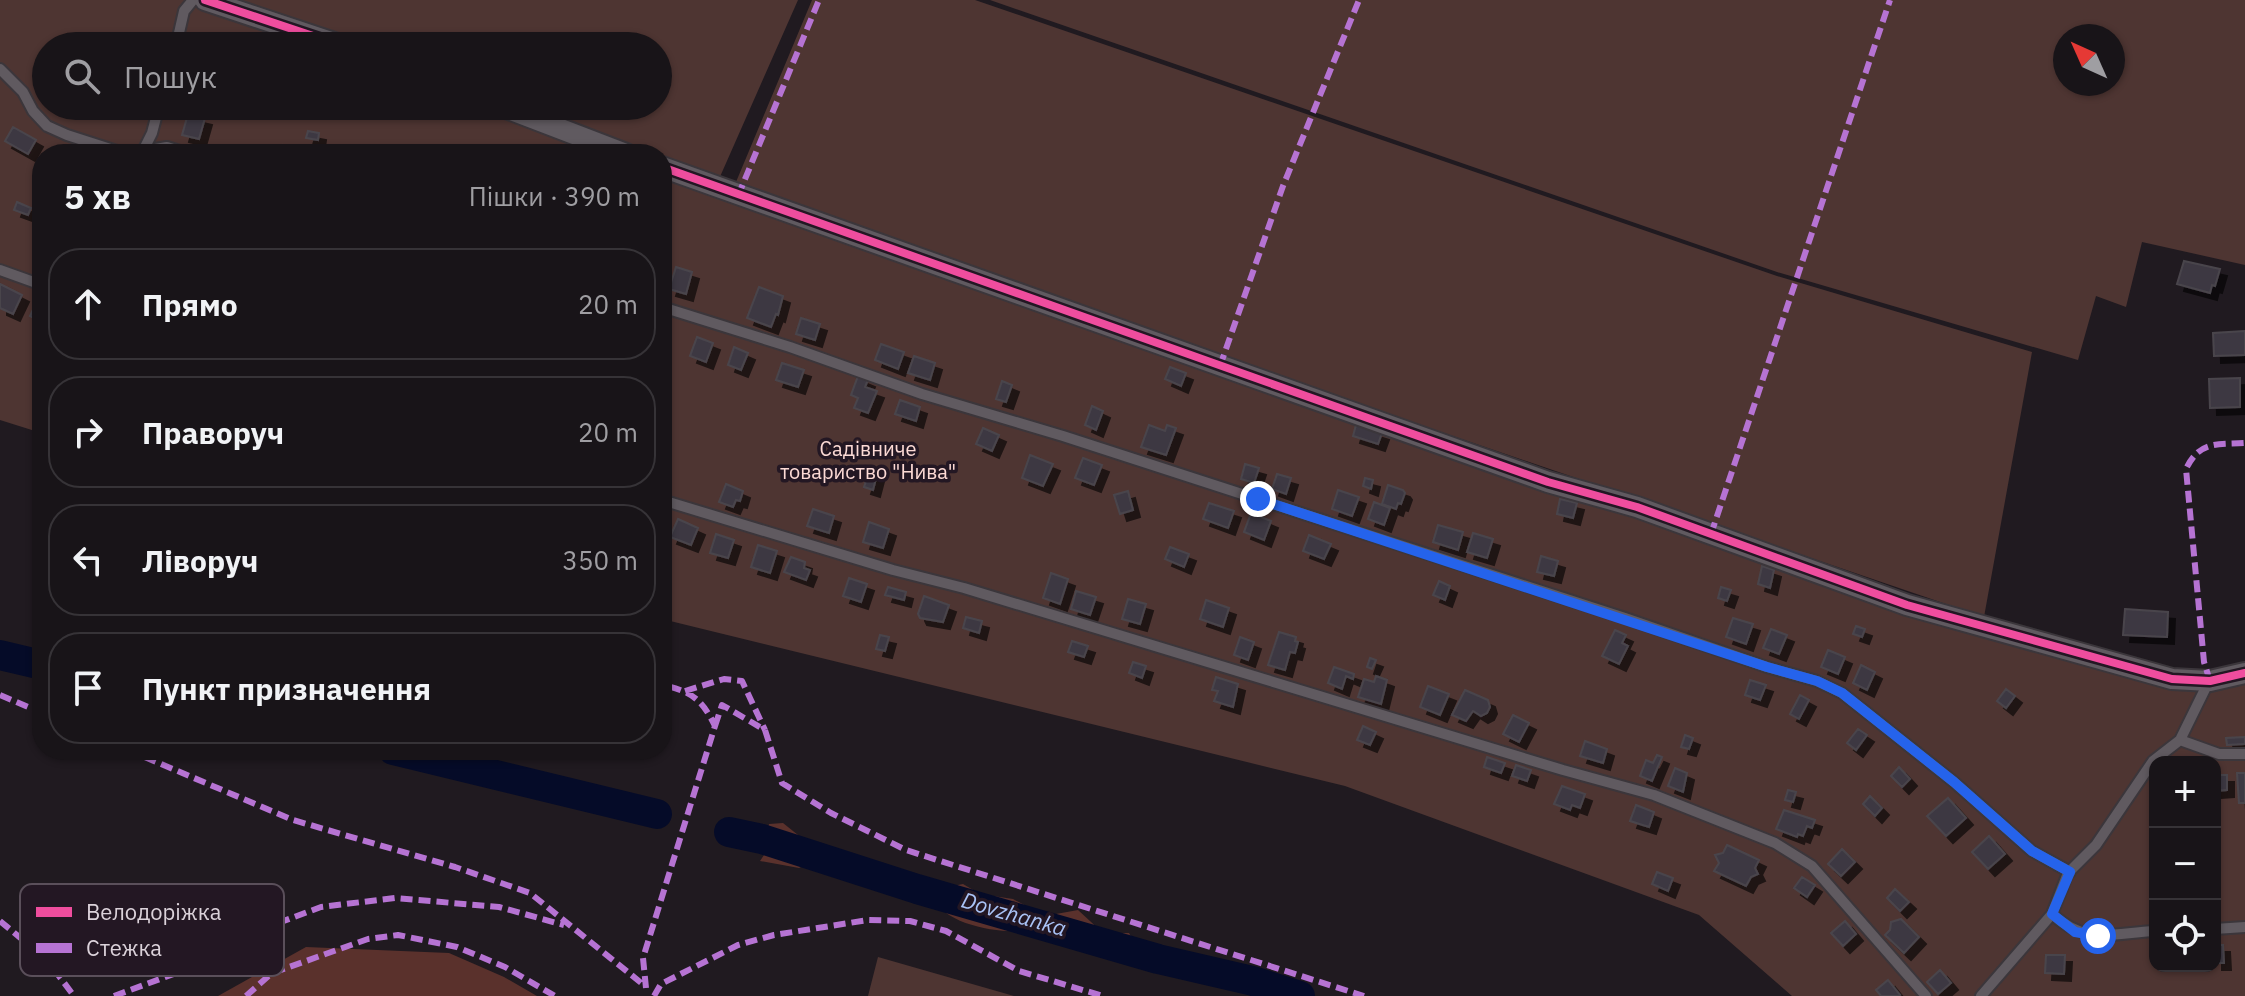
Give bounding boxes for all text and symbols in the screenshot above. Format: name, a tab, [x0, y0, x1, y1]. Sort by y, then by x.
north arrow	[2053, 24, 2125, 96]
search box	[32, 32, 672, 120]
icon: search	[60, 54, 104, 98]
text: Пошук	[124, 57, 217, 96]
text: 5 хв	[64, 174, 131, 218]
text: Пішки · 390 m	[469, 179, 640, 213]
icon: ahead	[66, 282, 110, 326]
text: Прямо	[142, 285, 238, 324]
text: 20 m	[578, 287, 638, 321]
icon: right	[66, 410, 110, 454]
text: Праворуч	[142, 413, 284, 452]
text: 20 m	[578, 415, 638, 449]
park label: Садівниче товариство "Нива"	[780, 435, 956, 485]
route end	[1240, 481, 1276, 517]
icon: left	[66, 538, 110, 582]
text: Ліворуч	[142, 541, 258, 580]
text: 350 m	[562, 543, 638, 577]
icon: arrive	[66, 666, 110, 710]
text: Пункт призначення	[142, 669, 431, 708]
map controls	[2149, 756, 2221, 972]
button: +	[2149, 756, 2221, 828]
button: −	[2149, 828, 2221, 900]
legend	[20, 884, 284, 976]
water label: Dovzhanka	[958, 885, 1070, 942]
text: Велодоріжка	[86, 897, 222, 926]
button: locate	[2149, 900, 2221, 972]
route start	[2080, 918, 2116, 954]
text: Стежка	[86, 933, 162, 962]

